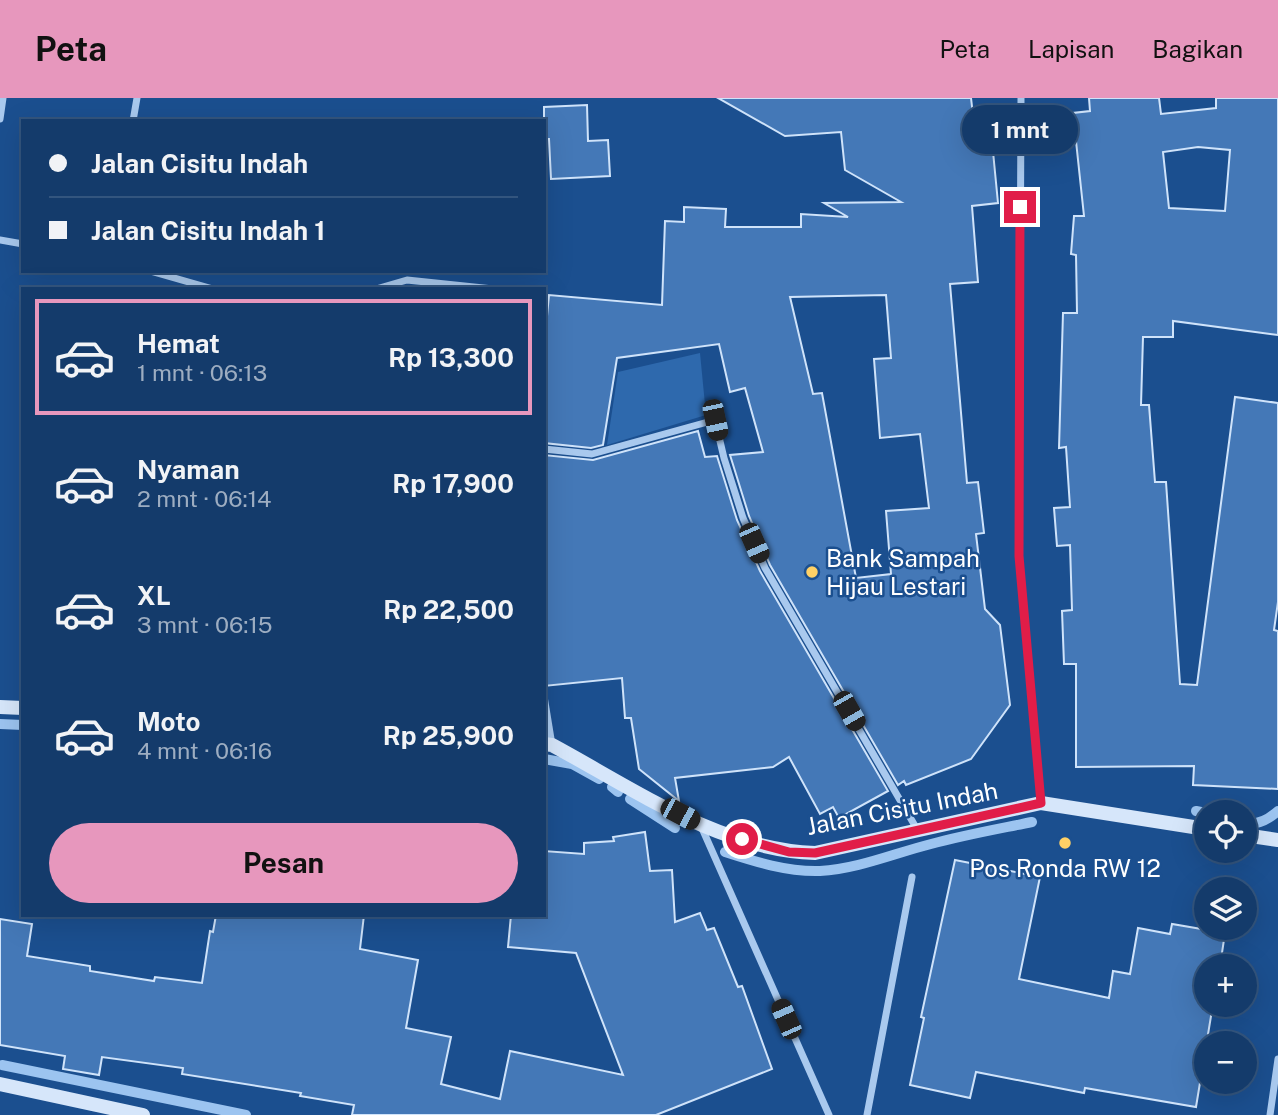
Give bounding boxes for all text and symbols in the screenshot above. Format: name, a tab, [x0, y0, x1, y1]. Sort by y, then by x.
text: Peta	[35, 30, 107, 68]
text: Peta	[939, 35, 990, 63]
text: Lapisan	[1028, 35, 1114, 63]
text: Bagikan	[1152, 35, 1243, 63]
callout: 1 mnt	[962, 105, 1078, 154]
text: 1 mnt	[991, 116, 1049, 143]
text: Jalan Cisitu Indah	[91, 148, 308, 179]
route end	[1004, 191, 1036, 223]
text: Jalan Cisitu Indah 1	[91, 215, 325, 246]
icon: car	[53, 326, 116, 389]
text: Hemat	[137, 328, 220, 359]
text: Rp 13,300	[388, 342, 514, 373]
text: 1 mnt · 06:13	[137, 359, 267, 386]
car	[701, 397, 730, 443]
icon: car	[53, 452, 116, 515]
text: Nyaman	[137, 454, 240, 485]
text: Rp 17,900	[392, 468, 514, 499]
text: 2 mnt · 06:14	[137, 485, 271, 512]
car	[736, 520, 773, 566]
place label: Bank Sampah Hijau Lestari	[826, 544, 980, 600]
marker: Bank Sampah Hijau Lestari	[804, 564, 820, 580]
icon: car	[53, 578, 116, 641]
text: XL	[137, 580, 171, 611]
text: Rp 22,500	[383, 594, 514, 625]
text: 3 mnt · 06:15	[137, 611, 273, 638]
car	[830, 688, 869, 734]
icon: car	[53, 704, 116, 767]
text: Moto	[137, 706, 200, 737]
text: Rp 25,900	[383, 720, 514, 751]
text: 4 mnt · 06:16	[137, 737, 272, 764]
street label: Jalan Cisitu Indah	[804, 776, 1000, 840]
car	[657, 795, 704, 833]
map controls	[1194, 800, 1257, 1094]
button: locate	[1194, 800, 1257, 863]
button: Pesan	[49, 823, 518, 903]
route start	[726, 823, 758, 855]
marker: Pos Ronda RW 12	[1057, 835, 1073, 851]
place label: Pos Ronda RW 12	[969, 854, 1161, 882]
button: layers	[1194, 877, 1257, 940]
button: +	[1194, 954, 1257, 1017]
car	[768, 996, 805, 1042]
button: −	[1194, 1031, 1257, 1094]

